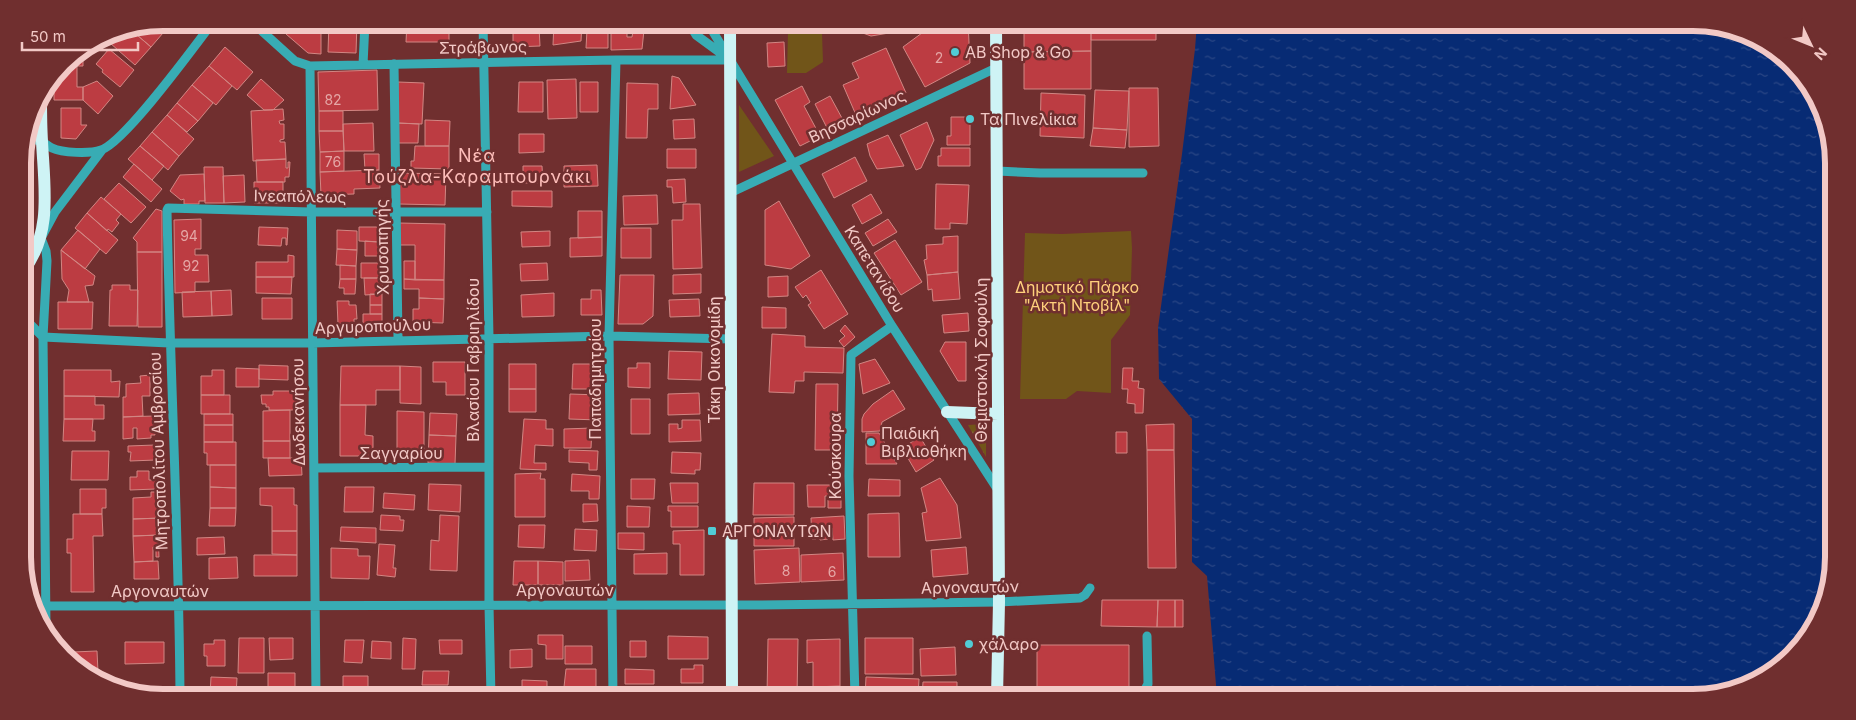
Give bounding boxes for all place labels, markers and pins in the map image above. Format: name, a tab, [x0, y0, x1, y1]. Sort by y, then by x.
place label: AB Shop & Go	[965, 42, 1071, 62]
marker: AB Shop & Go	[949, 46, 961, 58]
place label: Τα Πινελίκια	[980, 109, 1077, 129]
marker: Τα Πινελίκια	[964, 113, 976, 125]
place label: Παιδική Βιβλιοθήκη	[881, 423, 967, 461]
marker: Παιδική Βιβλιοθήκη	[865, 436, 877, 448]
place label: ΑΡΓΟΝΑΥΤΩΝ	[722, 521, 832, 541]
marker: ΑΡΓΟΝΑΥΤΩΝ	[706, 525, 718, 537]
place label: χάλαρο	[979, 634, 1039, 654]
marker: χάλαρο	[963, 638, 975, 650]

